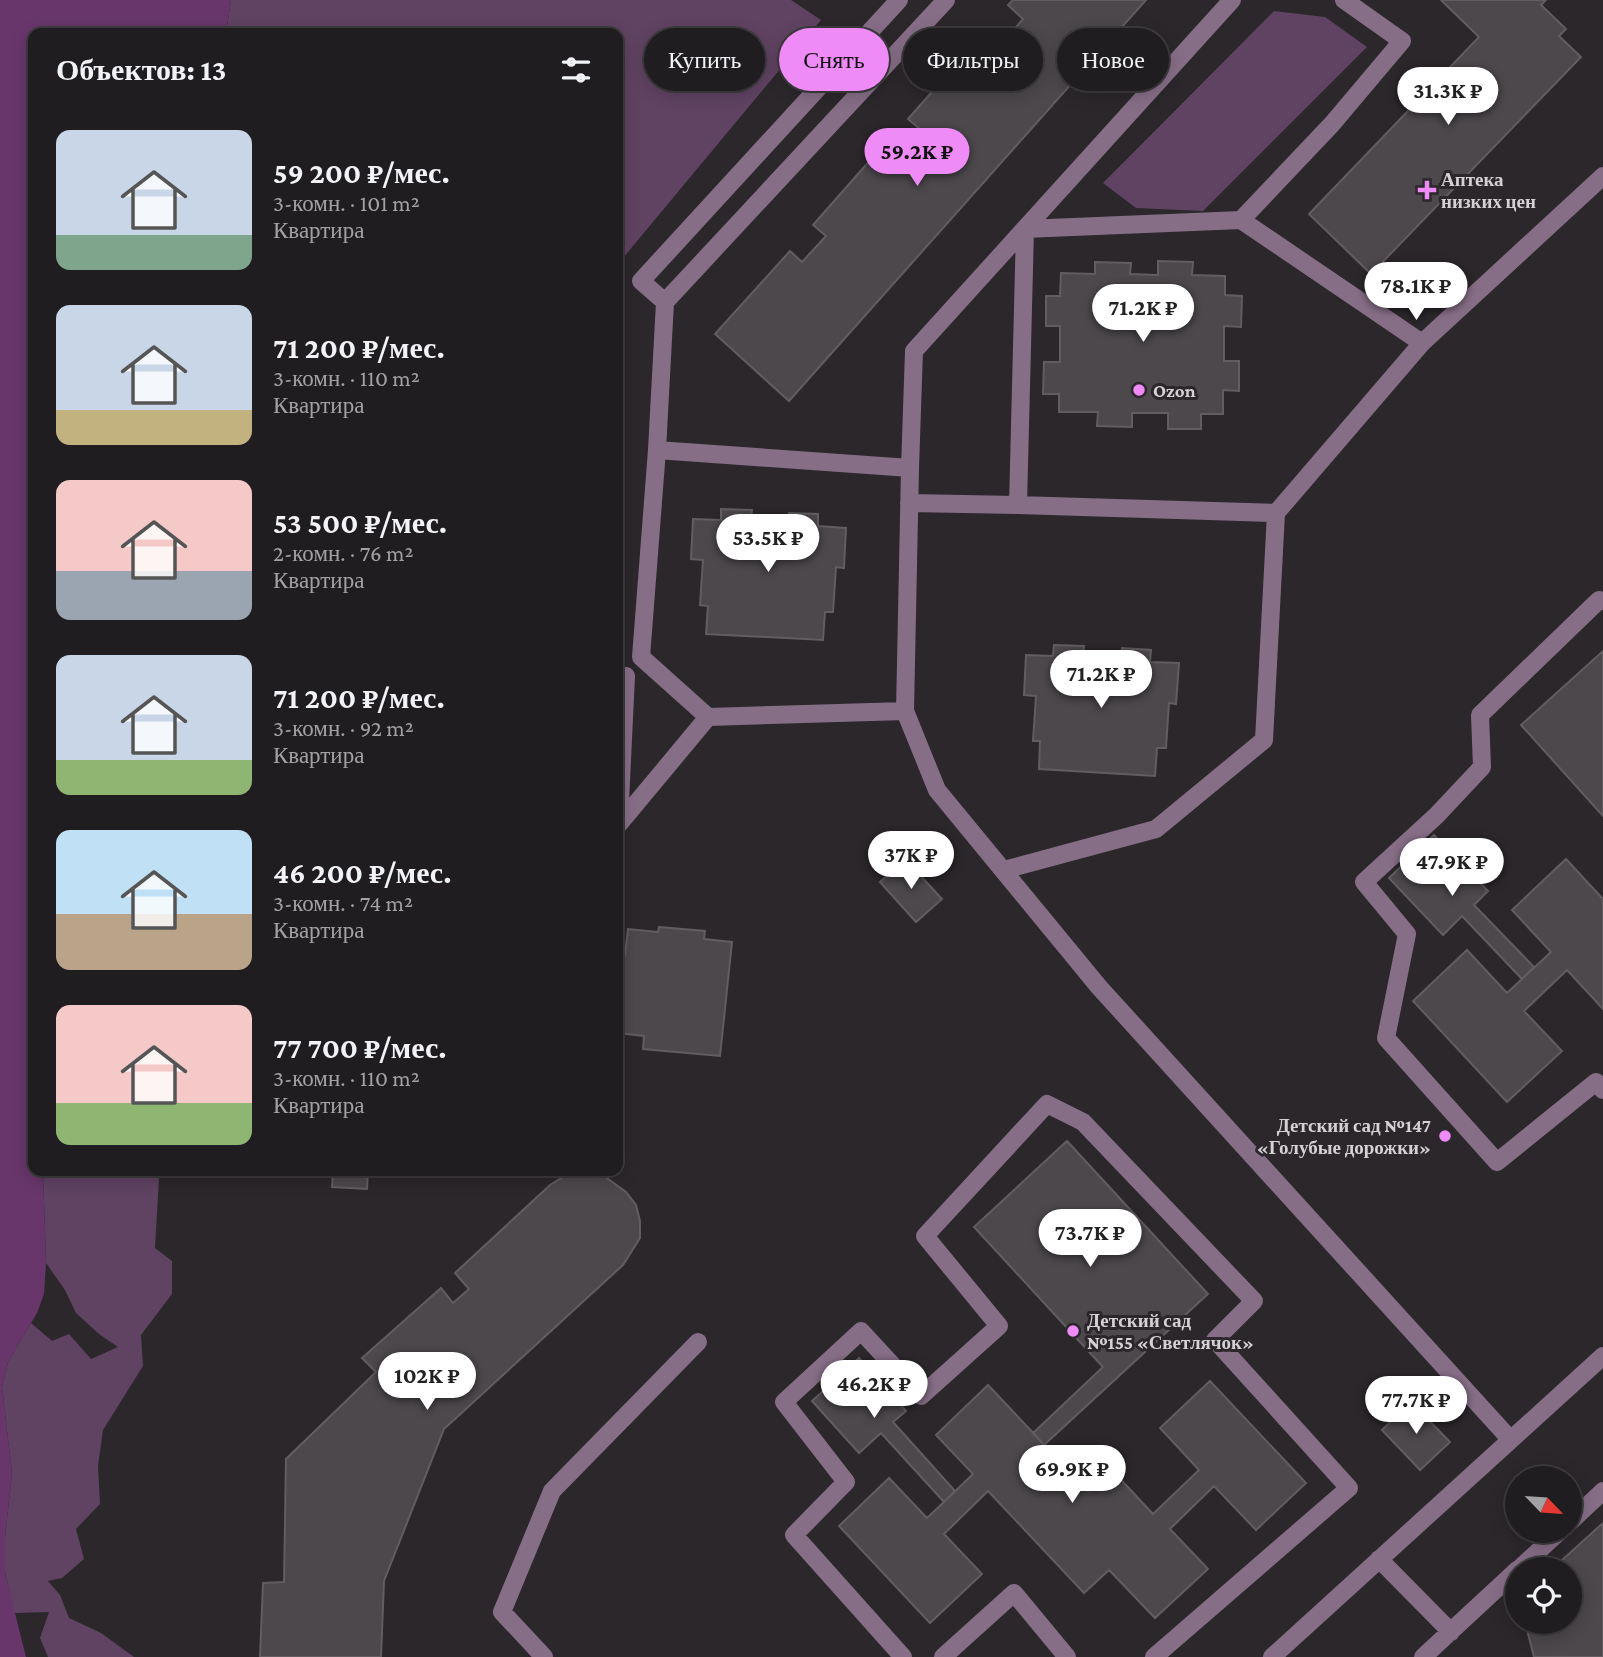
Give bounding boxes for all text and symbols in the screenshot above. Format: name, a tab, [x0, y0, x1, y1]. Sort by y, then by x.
chip: Купить	[644, 28, 765, 91]
chip: Снять	[779, 28, 889, 91]
chip: Фильтры	[903, 28, 1043, 91]
chip: Новое	[1057, 28, 1169, 91]
icon: filters	[557, 51, 595, 89]
text: Объектов: 13	[56, 53, 226, 86]
pin: 31.3K ₽	[1383, 68, 1513, 127]
text: 31.3K ₽	[1413, 77, 1483, 103]
pin: 59.2K ₽	[852, 128, 982, 188]
text: 59.2K ₽	[880, 138, 954, 164]
text: 59 200 ₽/мес.	[273, 156, 450, 189]
icon: home	[112, 158, 196, 242]
place label: Аптека низких цен	[1441, 169, 1536, 212]
marker: Аптека низких цен	[1419, 182, 1435, 198]
text: 3-комн. · 101 m²	[273, 190, 420, 216]
text: Квартира	[273, 217, 364, 243]
pin: 78.1K ₽	[1351, 262, 1481, 322]
text: 78.1K ₽	[1380, 272, 1452, 298]
pin: 71.2K ₽	[1078, 284, 1208, 344]
text: 71.2K ₽	[1108, 294, 1178, 320]
text: 71 200 ₽/мес.	[273, 331, 445, 364]
icon: home	[112, 333, 196, 417]
text: 3-комн. · 110 m²	[273, 365, 420, 391]
place label: Ozon	[1153, 380, 1196, 401]
marker: Ozon	[1131, 382, 1147, 398]
text: Квартира	[273, 392, 364, 418]
text: 53 500 ₽/мес.	[273, 506, 447, 539]
icon: home	[112, 508, 196, 592]
pin: 53.5K ₽	[703, 514, 833, 574]
text: 53.5K ₽	[732, 524, 804, 550]
text: 2-комн. · 76 m²	[273, 540, 414, 566]
text: Квартира	[273, 567, 364, 593]
pin: 71.2K ₽	[1036, 650, 1166, 710]
text: 71.2K ₽	[1066, 660, 1136, 686]
text: 71 200 ₽/мес.	[273, 681, 445, 714]
icon: home	[112, 683, 196, 767]
text: 3-комн. · 92 m²	[273, 715, 414, 741]
text: Квартира	[273, 742, 364, 768]
pin: 37K ₽	[862, 832, 960, 891]
pin: 47.9K ₽	[1387, 838, 1517, 898]
text: 37K ₽	[884, 841, 938, 867]
text: 47.9K ₽	[1416, 848, 1488, 874]
text: 46 200 ₽/мес.	[273, 856, 452, 889]
icon: home	[112, 858, 196, 942]
text: 3-комн. · 74 m²	[273, 890, 413, 916]
text: Квартира	[273, 917, 364, 943]
text: 77 700 ₽/мес.	[273, 1031, 447, 1064]
icon: home	[112, 1033, 196, 1117]
text: 3-комн. · 110 m²	[273, 1065, 420, 1091]
text: Квартира	[273, 1092, 364, 1118]
place label: Детский сад №147 «Голубые дорожки»	[1257, 1115, 1431, 1158]
marker: Детский сад №147 «Голубые дорожки»	[1437, 1128, 1453, 1144]
pin: 73.7K ₽	[1025, 1210, 1155, 1269]
text: 73.7K ₽	[1055, 1219, 1125, 1245]
place label: Детский сад №155 «Светлячок»	[1087, 1310, 1254, 1353]
marker: Детский сад №155 «Светлячок»	[1065, 1323, 1081, 1339]
pin: 102K ₽	[370, 1352, 484, 1412]
pin: 46.2K ₽	[809, 1360, 939, 1420]
text: 102K ₽	[394, 1362, 460, 1388]
text: 46.2K ₽	[837, 1370, 911, 1396]
pin: 77.7K ₽	[1351, 1376, 1481, 1436]
text: 77.7K ₽	[1381, 1386, 1451, 1412]
pin: 69.9K ₽	[1007, 1446, 1137, 1505]
text: 69.9K ₽	[1035, 1455, 1109, 1481]
north arrow	[1505, 1466, 1582, 1544]
map controls	[1505, 1466, 1582, 1634]
button: locate	[1505, 1557, 1582, 1634]

